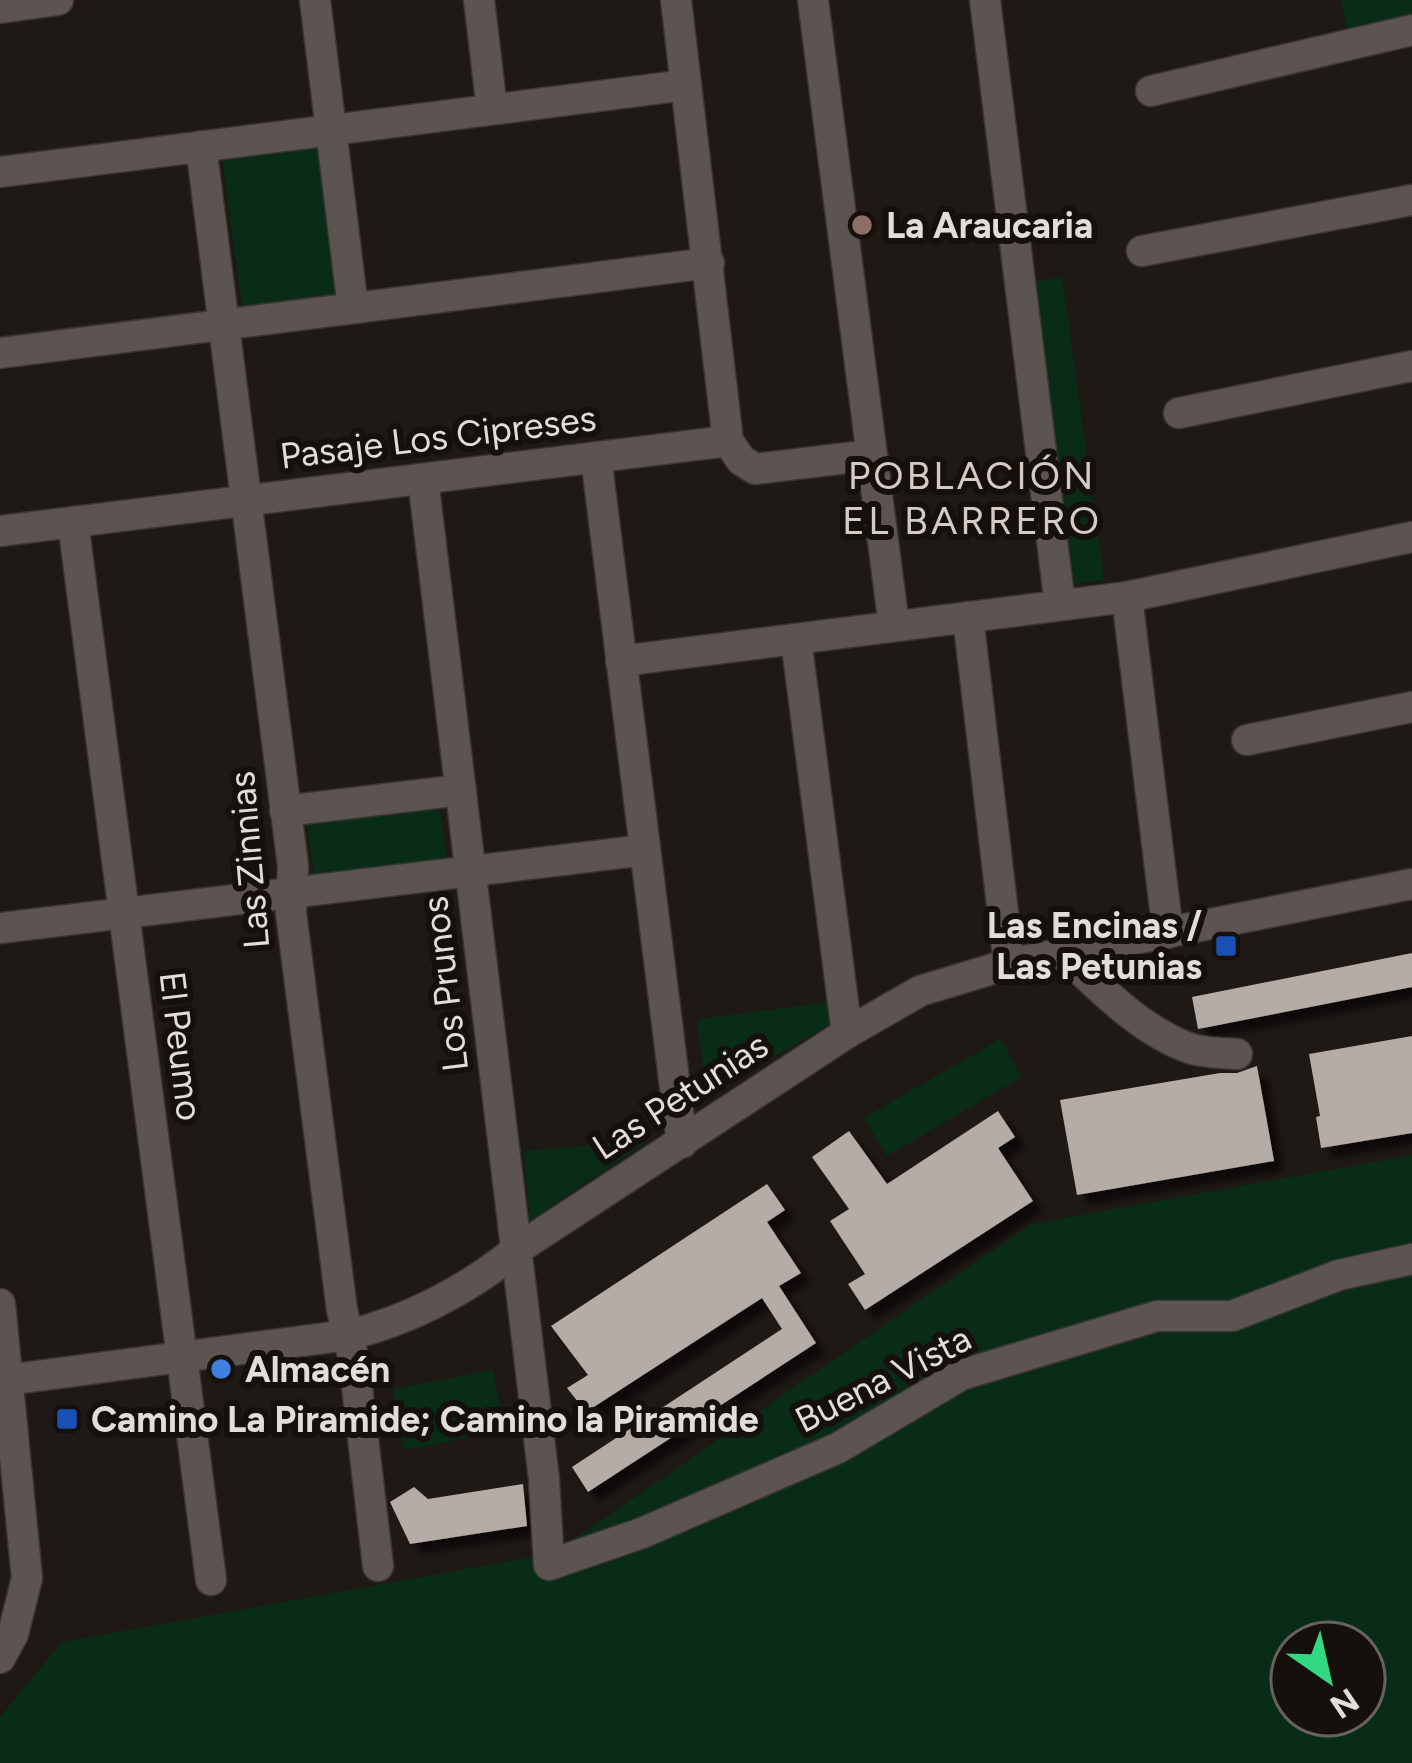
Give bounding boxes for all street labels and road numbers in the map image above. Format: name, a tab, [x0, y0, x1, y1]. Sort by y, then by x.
street label: Pasaje Los Cipreses	[278, 396, 598, 478]
street label: Las Zinnias	[220, 770, 278, 950]
street label: Los Prunos	[413, 894, 477, 1074]
street label: El Peumo	[151, 969, 211, 1123]
street label: Las Petunias	[584, 1023, 776, 1169]
street label: Buena Vista	[788, 1316, 978, 1442]

